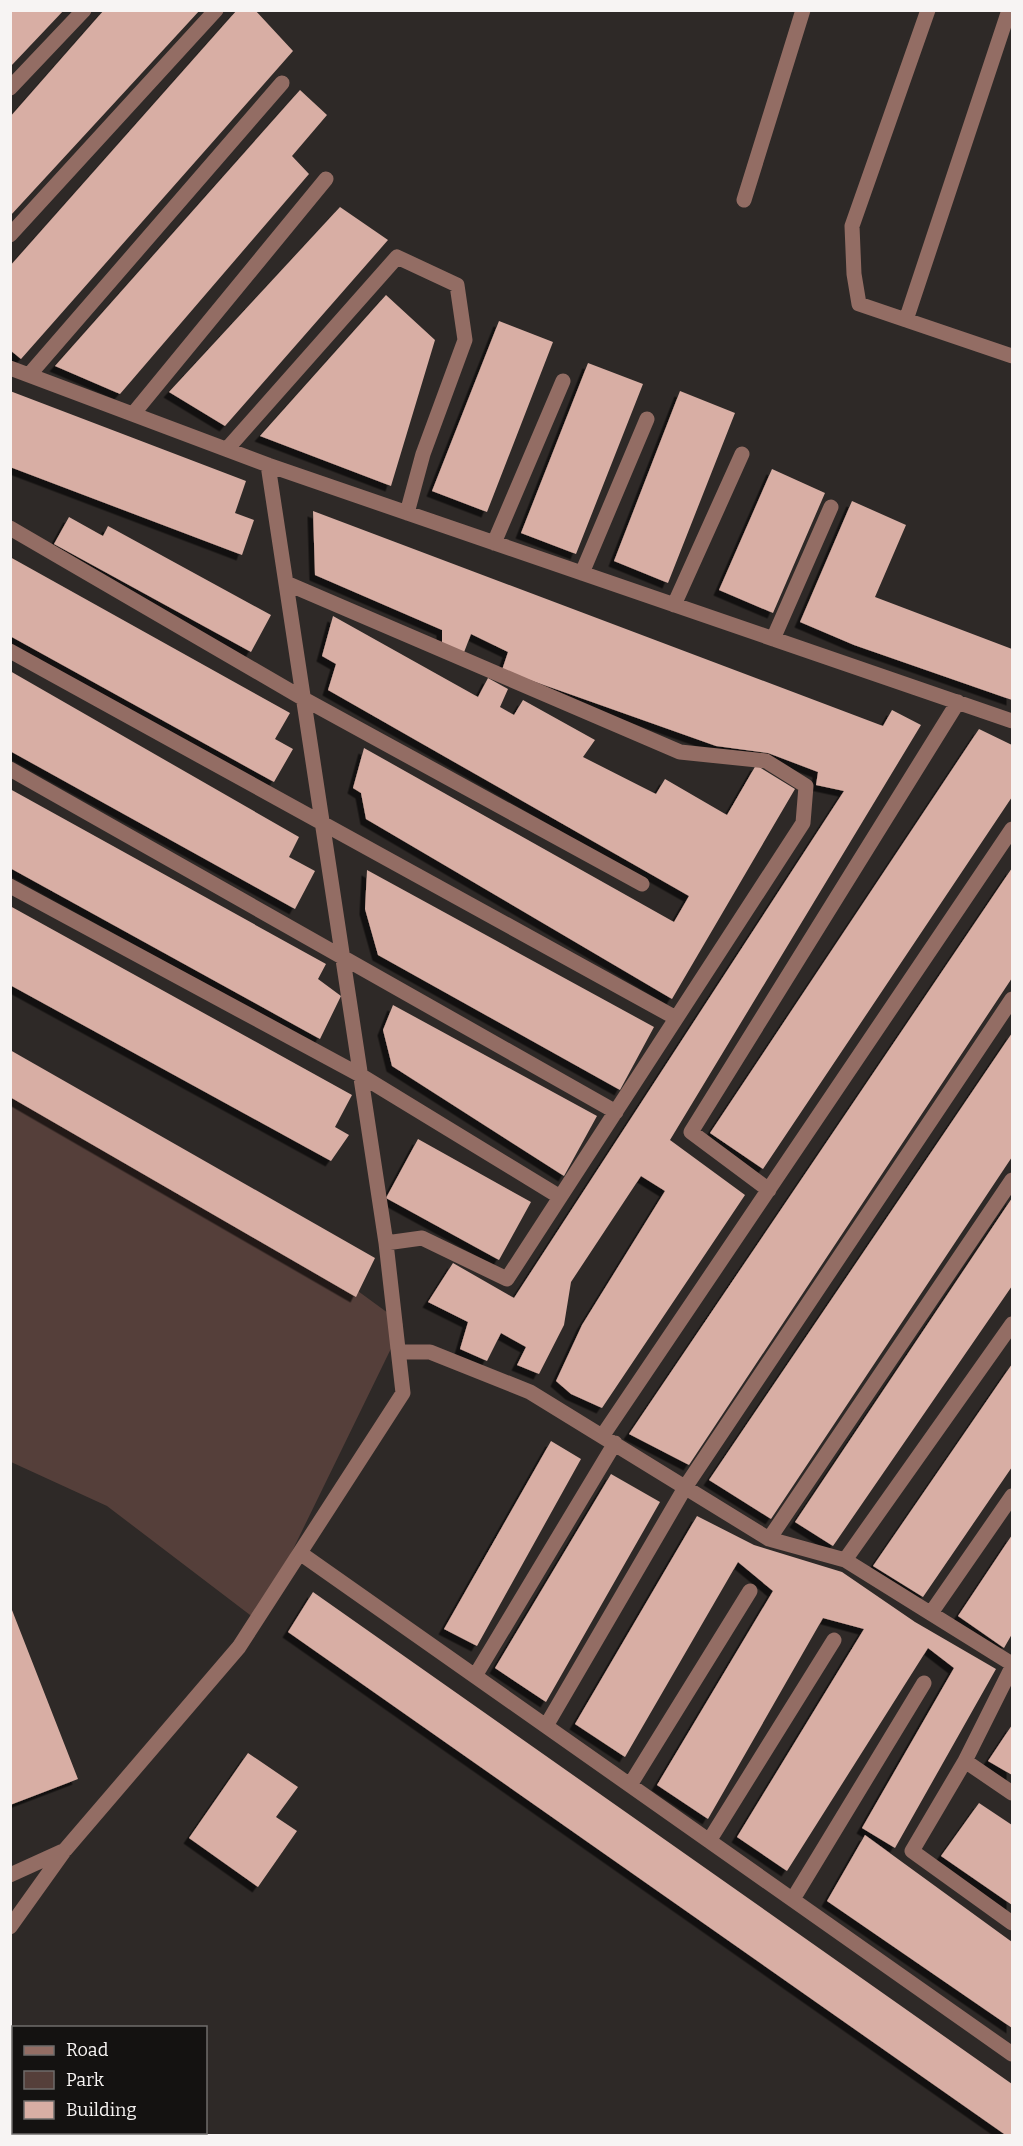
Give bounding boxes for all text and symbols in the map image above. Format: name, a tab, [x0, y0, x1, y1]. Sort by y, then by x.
legend	[12, 2026, 207, 2134]
text: Road	[66, 2039, 109, 2061]
text: Park	[66, 2069, 105, 2091]
text: Building	[66, 2099, 137, 2121]

